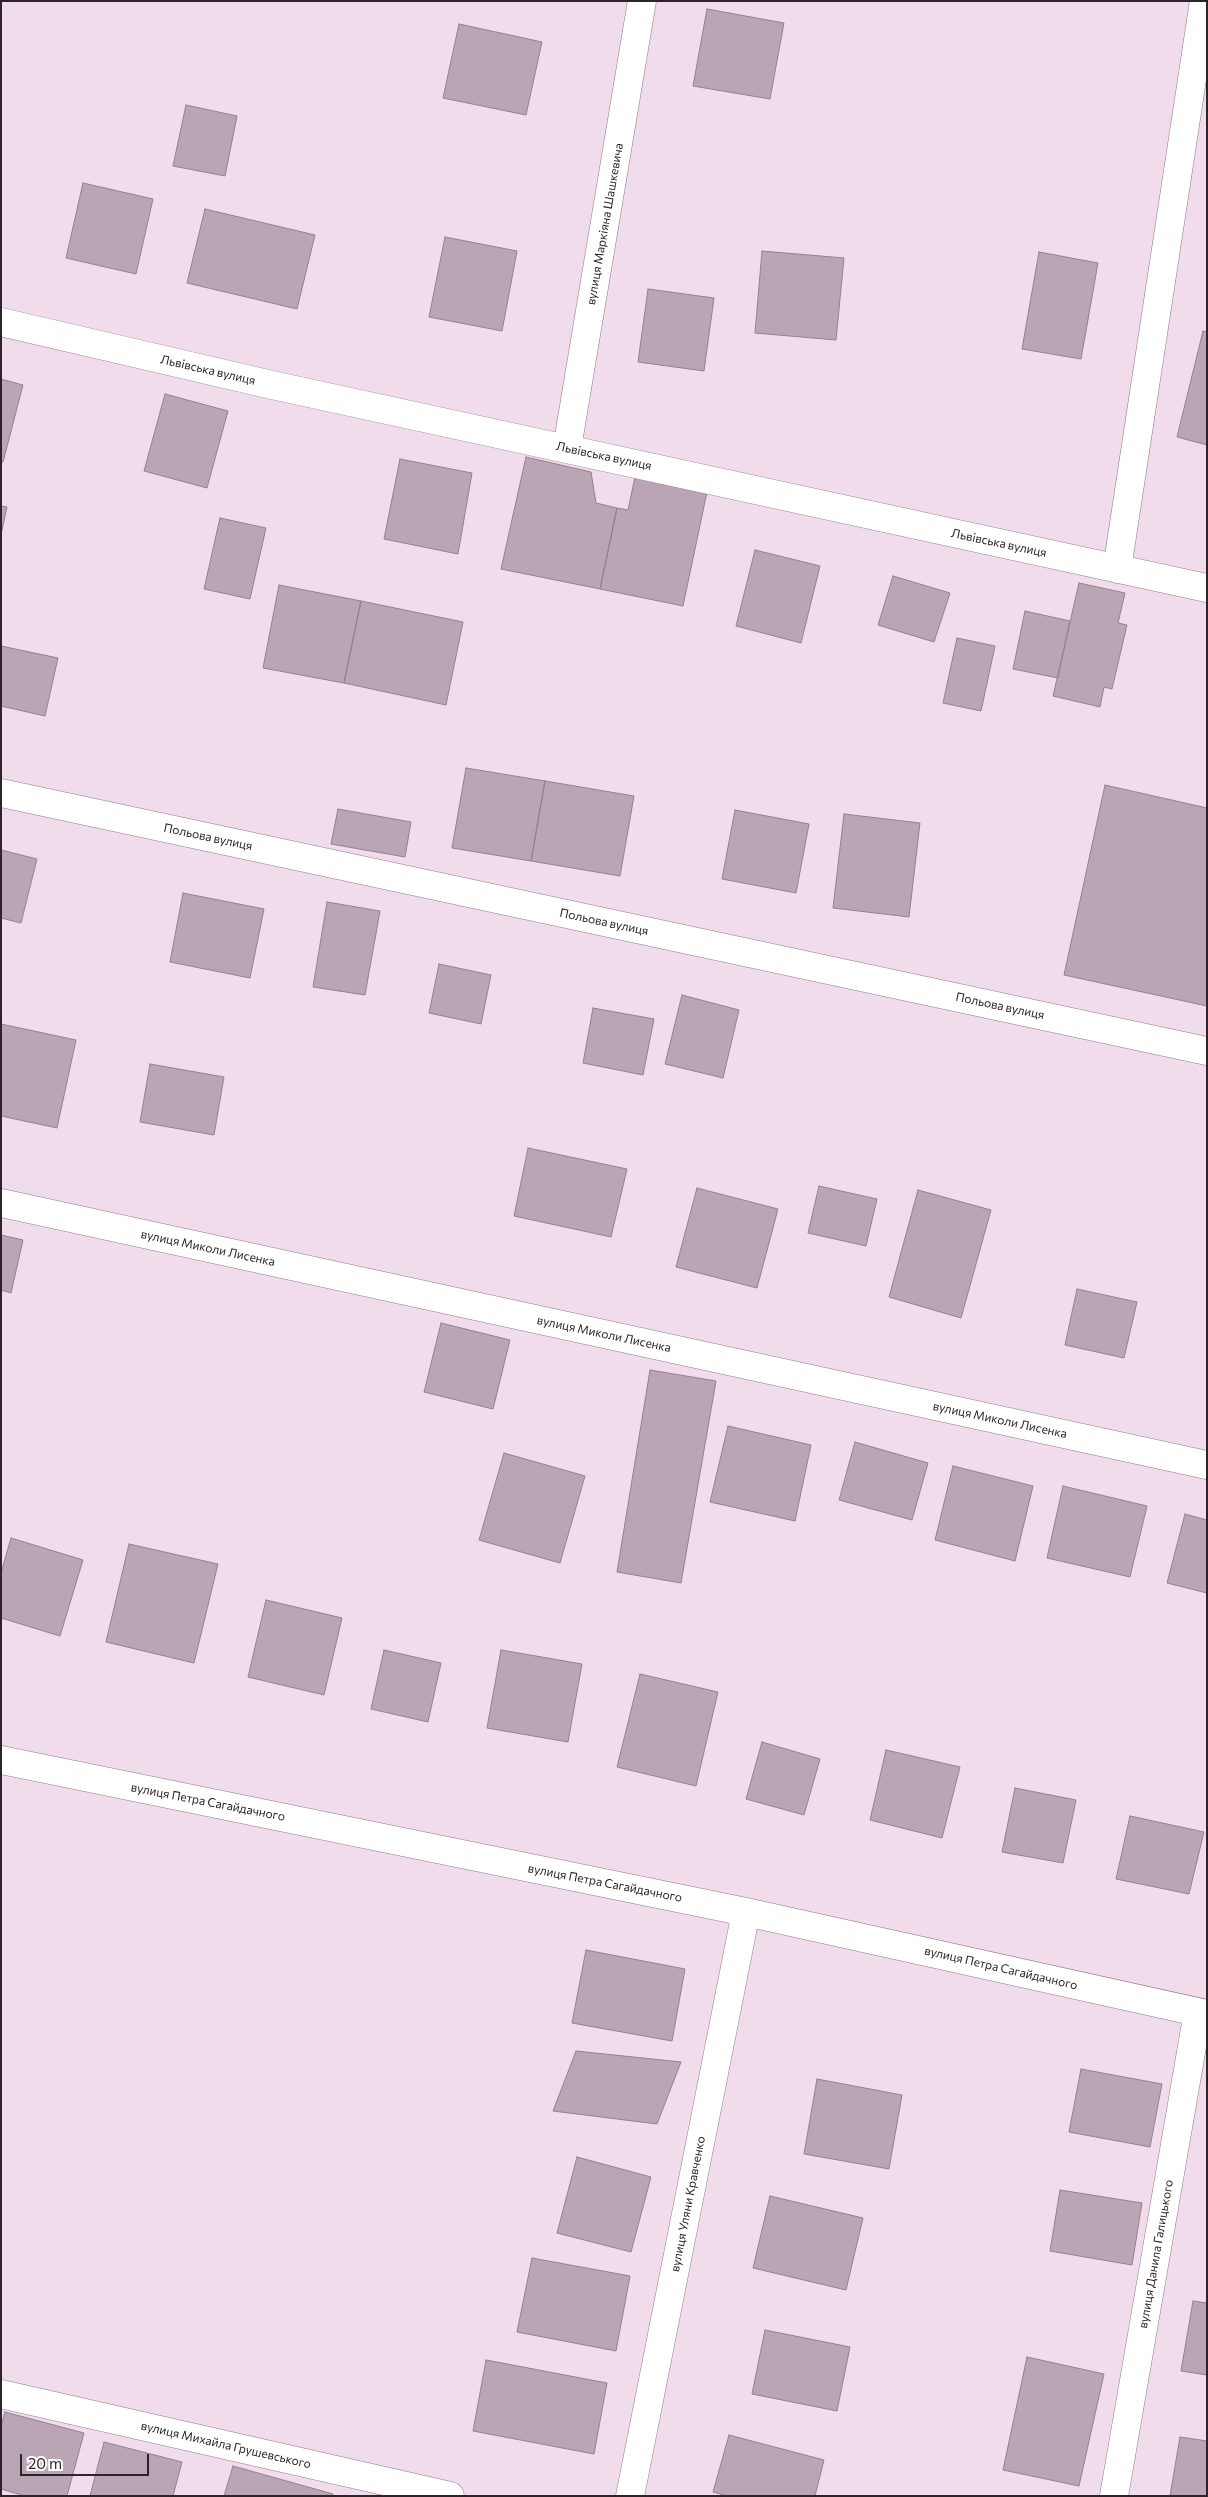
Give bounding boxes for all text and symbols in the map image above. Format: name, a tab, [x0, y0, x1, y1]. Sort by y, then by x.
street label: вулиця Маркіяна Шашкевича	[584, 142, 626, 306]
street label: Львівська вулиця	[159, 352, 257, 388]
street label: Львівська вулиця	[555, 439, 653, 473]
street label: Львівська вулиця	[950, 526, 1048, 560]
street label: Польова вулиця	[162, 821, 254, 853]
street label: Польова вулиця	[558, 906, 650, 938]
street label: Польова вулиця	[954, 990, 1046, 1022]
street label: вулиця Миколи Лисенка	[140, 1227, 276, 1269]
street label: вулиця Миколи Лисенка	[536, 1313, 672, 1355]
street label: вулиця Миколи Лисенка	[932, 1399, 1068, 1441]
street label: вулиця Петра Сагайдачного	[130, 1780, 286, 1824]
street label: вулиця Петра Сагайдачного	[527, 1861, 683, 1905]
street label: вулиця Петра Сагайдачного	[923, 1943, 1079, 1993]
street label: вулиця Уляни Кравченко	[668, 2135, 708, 2273]
street label: вулиця Данила Галицького	[1136, 2178, 1176, 2330]
street label: вулиця Михайла Грушевського	[140, 2418, 312, 2472]
scale bar	[22, 2444, 151, 2476]
text: 20 m	[28, 2454, 62, 2472]

